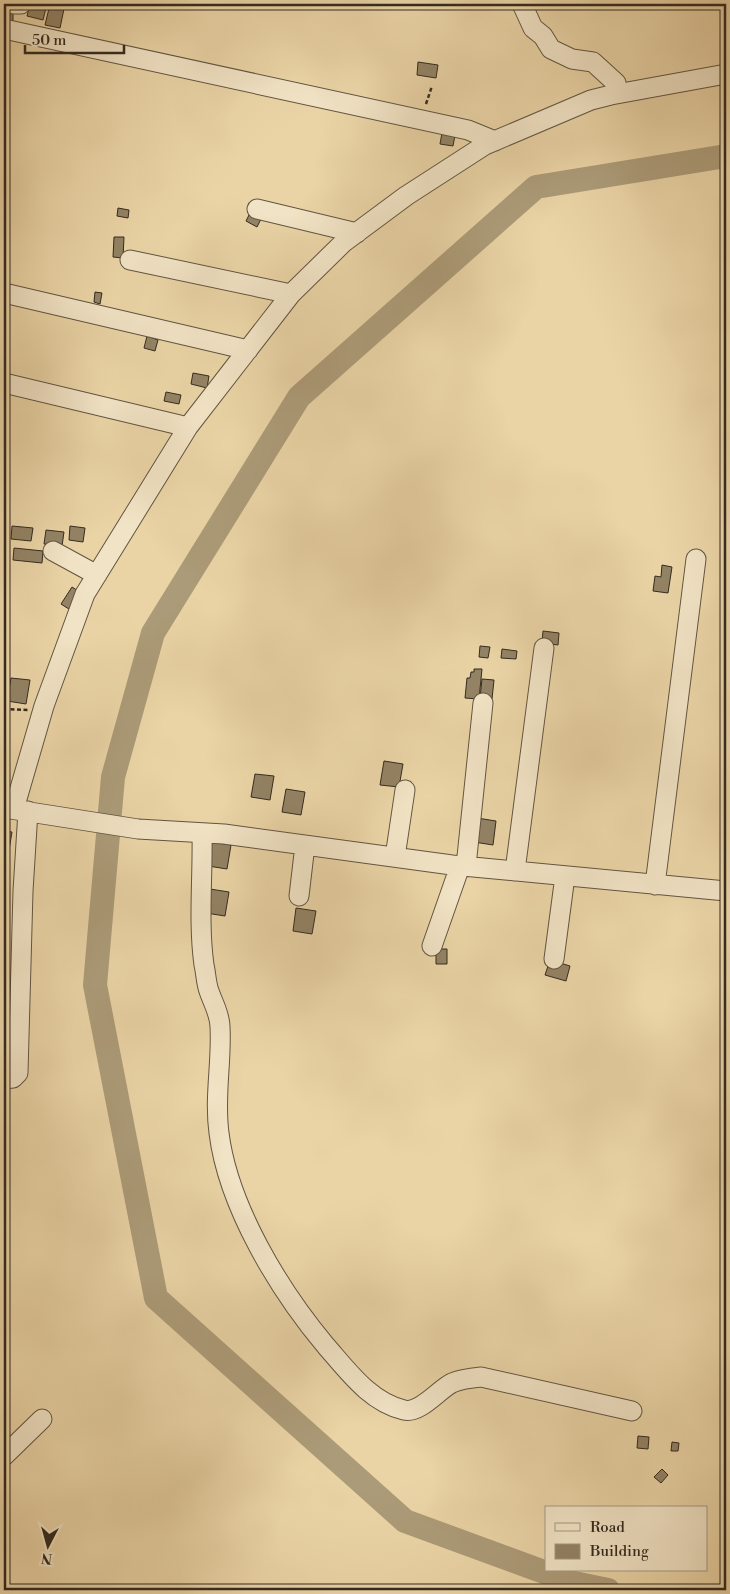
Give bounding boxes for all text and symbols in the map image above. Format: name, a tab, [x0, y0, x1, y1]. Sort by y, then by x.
scale bar	[25, 22, 124, 54]
text: 50 m	[32, 31, 66, 50]
legend	[545, 1506, 708, 1572]
text: Road	[590, 1518, 625, 1537]
north arrow	[22, 1522, 72, 1572]
text: Building	[589, 1542, 649, 1561]
text: N	[40, 1548, 53, 1567]

